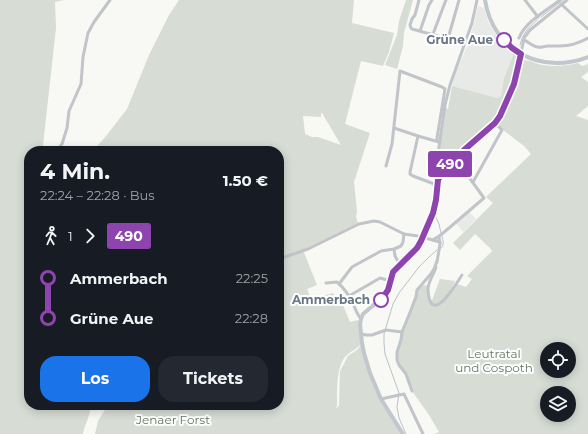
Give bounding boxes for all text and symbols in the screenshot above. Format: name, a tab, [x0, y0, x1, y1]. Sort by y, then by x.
place label: Grüne Aue	[426, 32, 493, 47]
marker: Grüne Aue	[496, 32, 512, 48]
line badge: 490	[427, 151, 473, 177]
text: 490	[436, 155, 464, 173]
text: 4 Min.	[40, 158, 110, 185]
text: 1.50 €	[223, 171, 268, 190]
text: 22:24 – 22:28 · Bus	[40, 187, 155, 203]
icon: walk	[40, 225, 62, 247]
icon: forward	[79, 225, 101, 247]
text: 490	[115, 227, 143, 245]
text: 1	[68, 228, 73, 244]
text: Ammerbach	[70, 269, 168, 288]
text: 22:25	[236, 270, 268, 286]
place label: Ammerbach	[291, 292, 370, 307]
marker: Ammerbach	[373, 292, 389, 308]
text: Grüne Aue	[70, 309, 154, 328]
text: 22:28	[235, 310, 268, 326]
map controls	[540, 342, 576, 422]
button: locate	[540, 342, 576, 378]
park label: Leutratal und Cospoth	[455, 346, 533, 375]
button: Los	[40, 356, 150, 402]
button: Tickets	[158, 356, 268, 402]
button: layers	[540, 386, 576, 422]
park label: Jenaer Forst	[135, 412, 210, 427]

